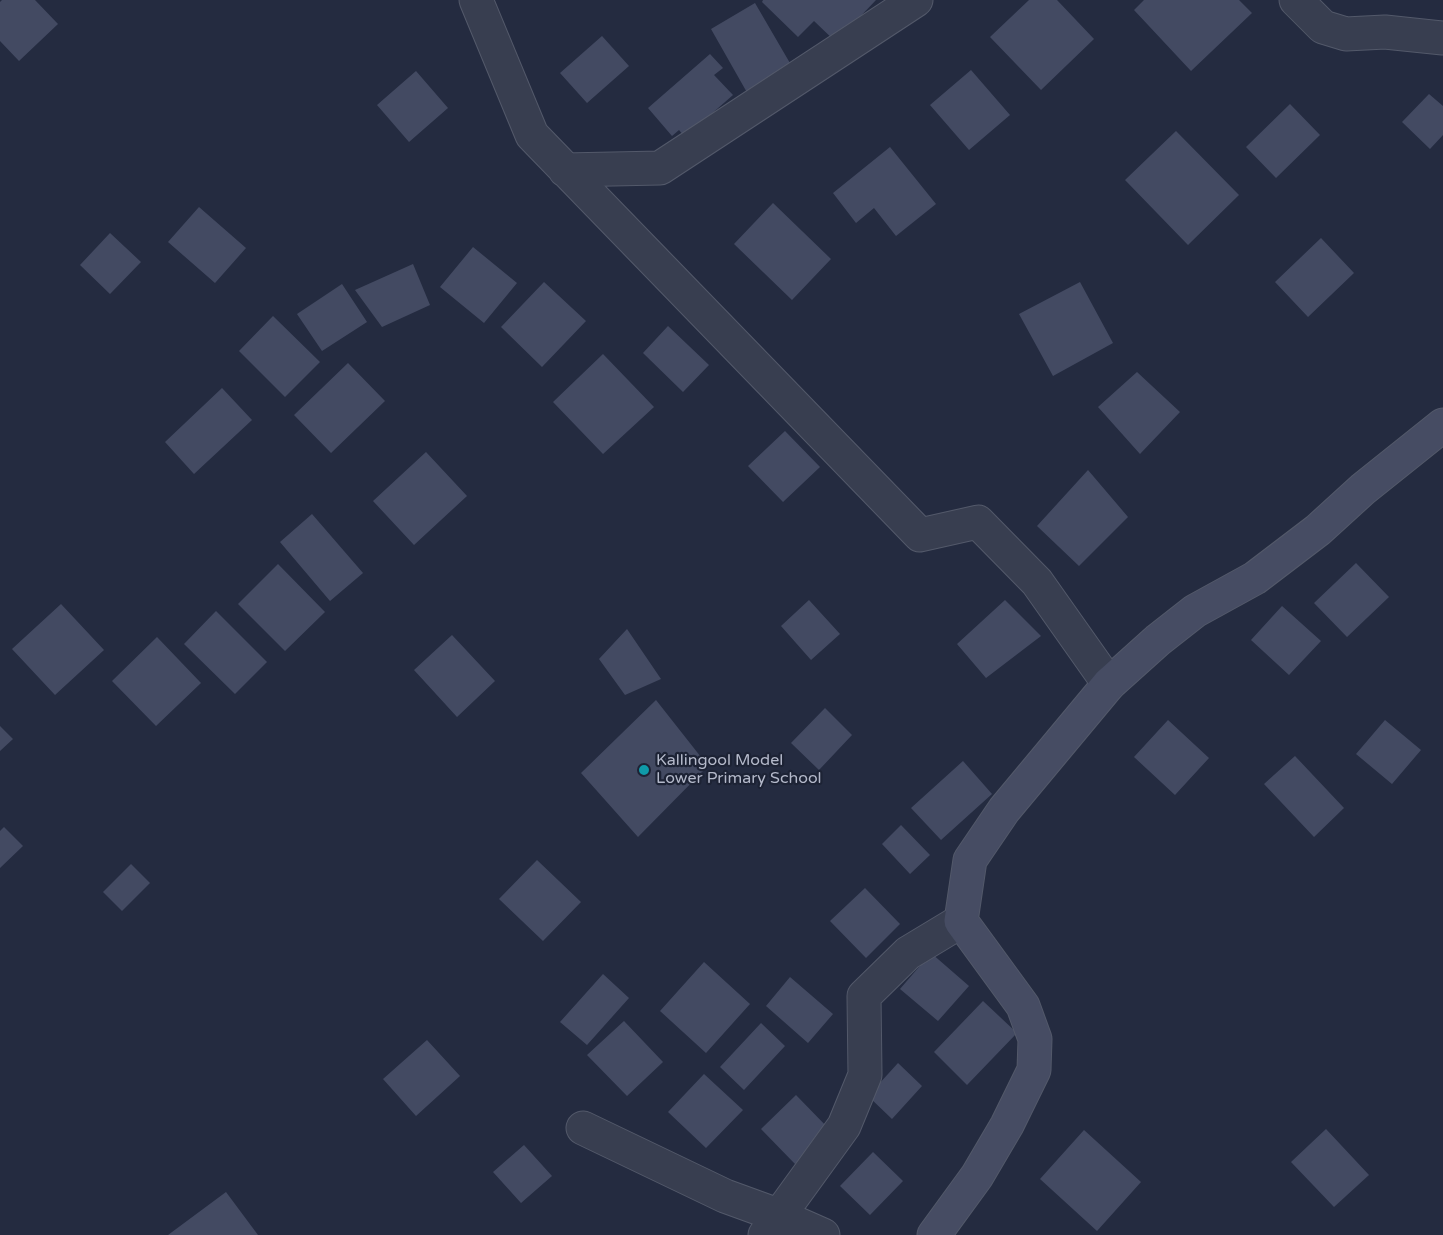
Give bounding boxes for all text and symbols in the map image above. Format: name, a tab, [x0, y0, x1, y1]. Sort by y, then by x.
place label: Kallingool Model Lower Primary School	[656, 751, 822, 789]
marker: Kallingool Model Lower Primary School	[637, 763, 651, 777]

